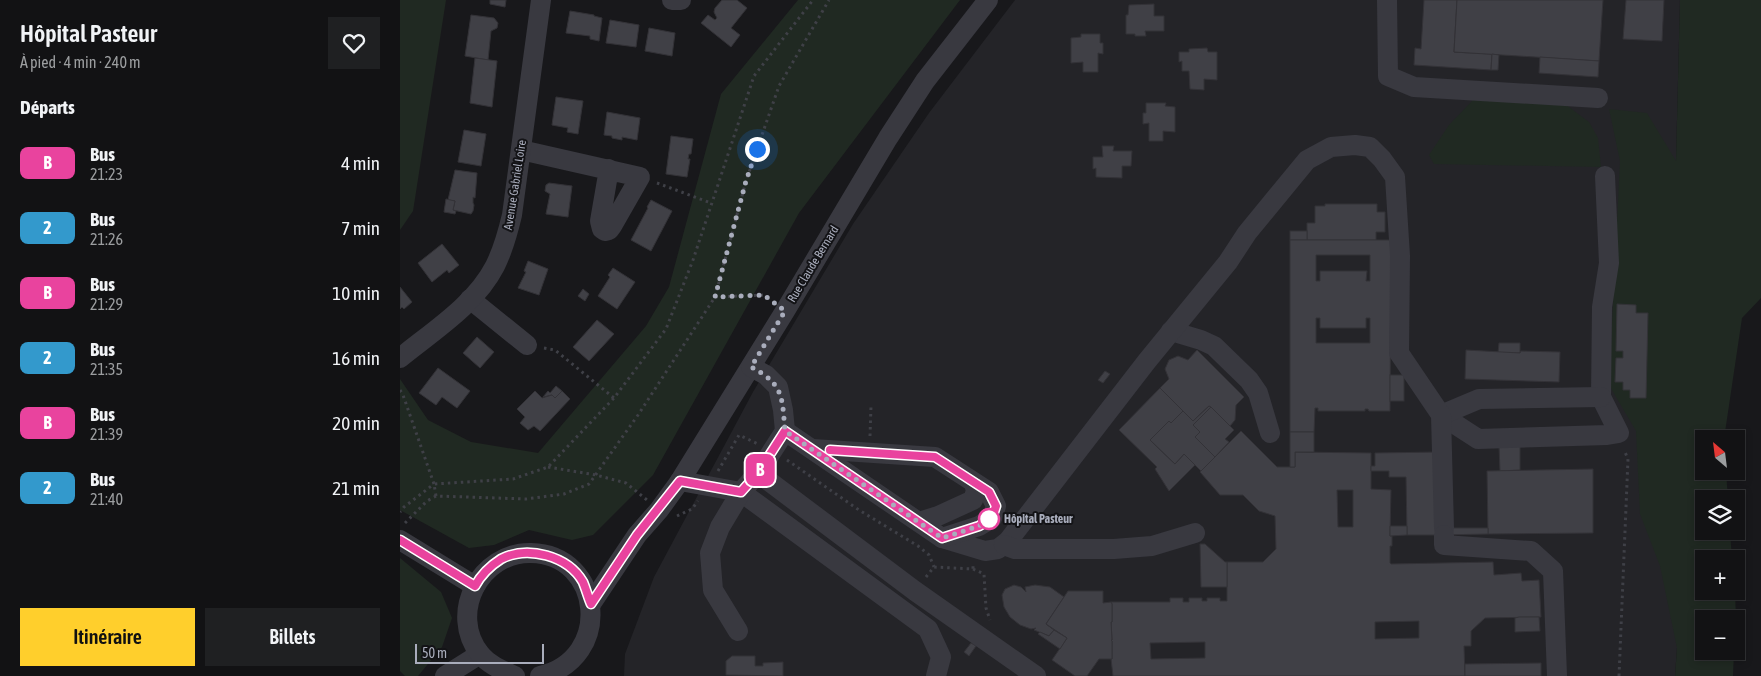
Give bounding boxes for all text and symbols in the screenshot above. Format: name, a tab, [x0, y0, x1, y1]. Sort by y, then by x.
button: heart	[328, 17, 380, 69]
text: Hôpital Pasteur	[20, 20, 157, 47]
text: À pied · 4 min · 240 m	[20, 53, 141, 71]
text: Départs	[20, 96, 75, 118]
your location	[745, 137, 770, 162]
street label: Avenue Gabriel Loire	[501, 139, 529, 231]
text: Bus	[90, 143, 115, 165]
text: B	[43, 152, 52, 173]
text: 4 min	[341, 152, 380, 174]
text: 21:23	[90, 165, 123, 183]
text: Bus	[90, 208, 115, 230]
text: 2	[43, 217, 52, 238]
text: 7 min	[341, 217, 380, 239]
street label: Rue Claude Bernard	[785, 223, 841, 305]
text: 21:26	[90, 230, 123, 248]
text: Bus	[90, 273, 115, 295]
text: B	[43, 282, 52, 303]
text: 10 min	[332, 282, 380, 304]
text: 21:29	[90, 295, 123, 313]
text: Bus	[90, 338, 115, 360]
text: 2	[43, 347, 52, 368]
text: 16 min	[332, 347, 380, 369]
text: 21:35	[90, 360, 123, 378]
text: Bus	[90, 403, 115, 425]
text: B	[43, 412, 52, 433]
text: 20 min	[332, 412, 380, 434]
text: 21:39	[90, 425, 123, 443]
north arrow	[1695, 430, 1745, 480]
map controls	[1695, 430, 1745, 660]
line badge: B	[744, 454, 776, 486]
text: B	[756, 459, 764, 480]
text: Bus	[90, 468, 115, 490]
text: 2	[43, 477, 52, 498]
text: 21 min	[332, 477, 380, 499]
text: 21:40	[90, 490, 123, 508]
button: layers	[1695, 490, 1745, 540]
marker: Hôpital Pasteur	[978, 508, 1000, 530]
place label: Hôpital Pasteur	[1004, 512, 1073, 526]
button: +	[1695, 550, 1745, 600]
button: Itinéraire	[20, 608, 195, 666]
button: Billets	[205, 608, 380, 666]
button: −	[1695, 610, 1745, 660]
scale bar	[415, 641, 544, 664]
text: 50 m	[422, 645, 447, 661]

